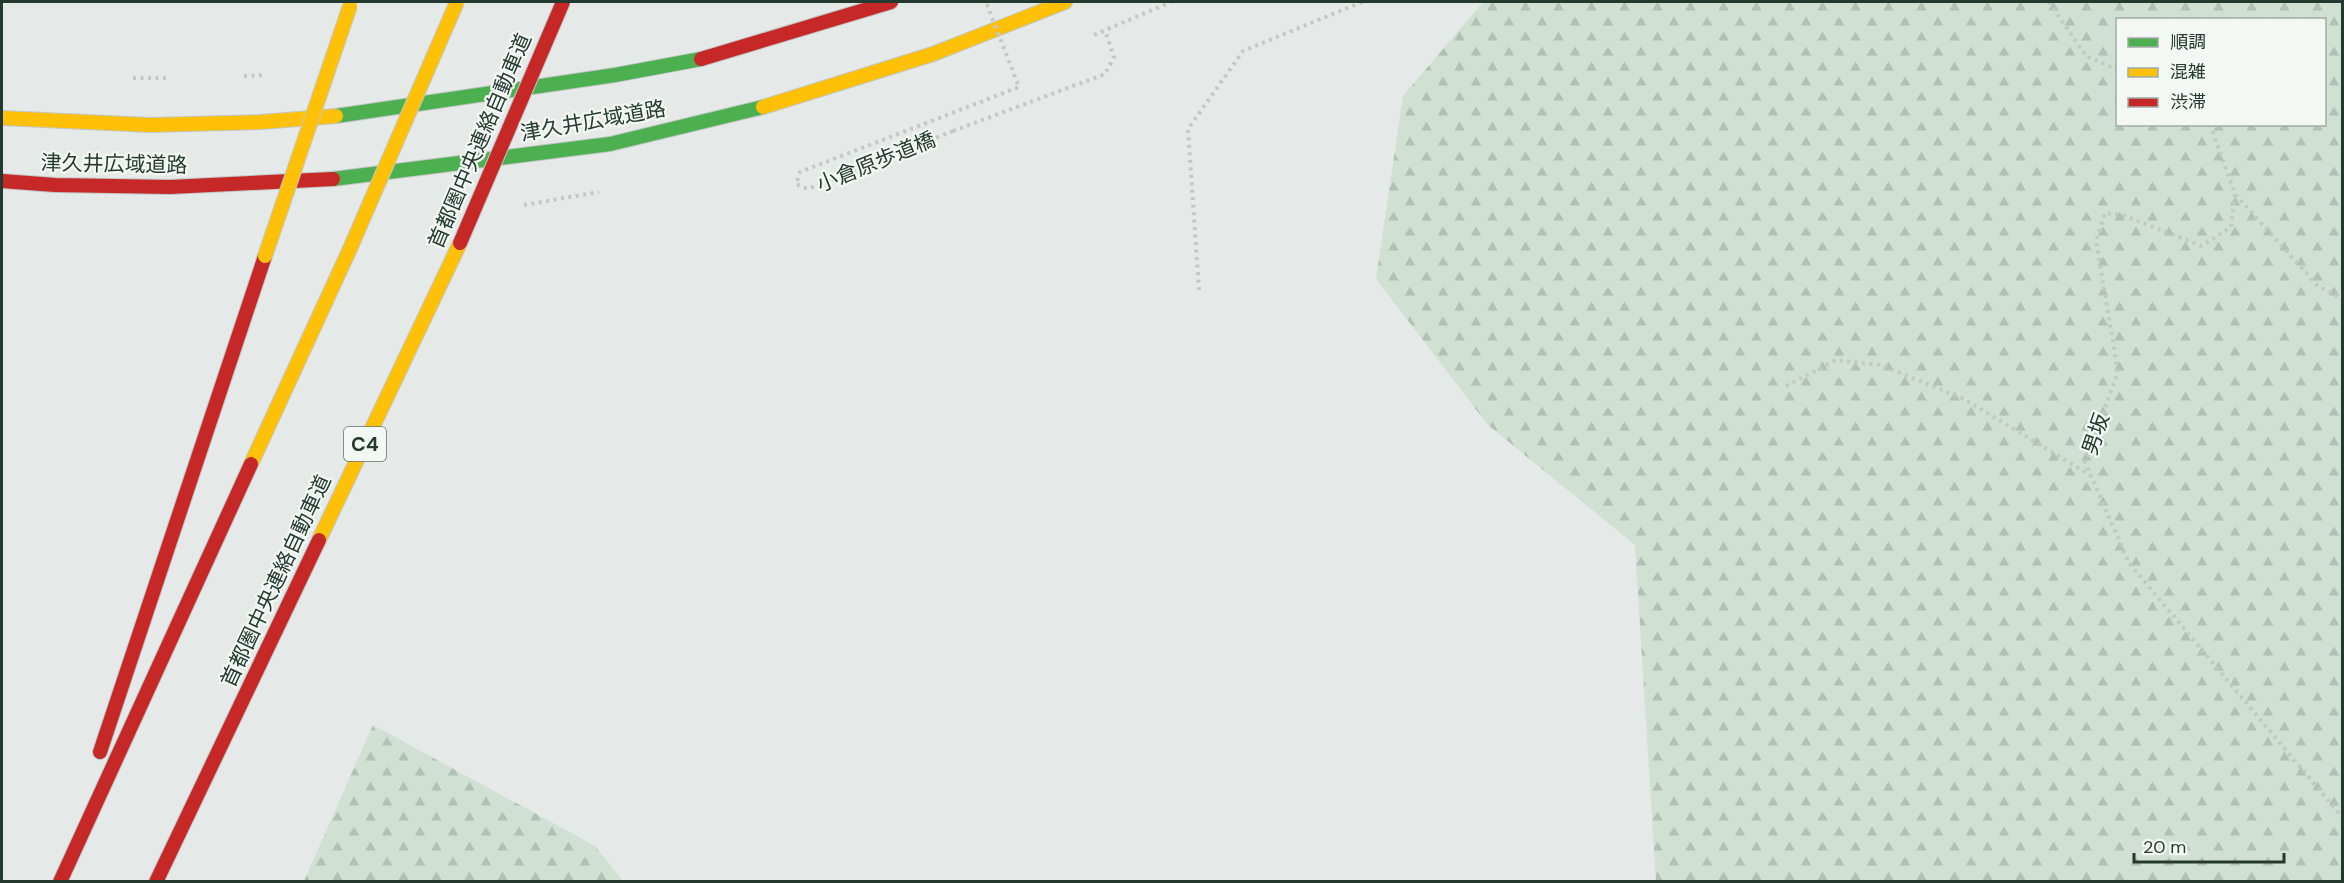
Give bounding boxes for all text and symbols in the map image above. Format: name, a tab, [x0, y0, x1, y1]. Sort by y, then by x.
legend	[2116, 18, 2326, 126]
street label: 首都圏中央連絡自動車道	[422, 29, 538, 253]
text: 順調	[2170, 30, 2206, 54]
text: 混雑	[2170, 60, 2206, 84]
text: 渋滞	[2170, 90, 2206, 114]
street label: 津久井広域道路	[518, 94, 668, 148]
street label: 小倉原歩道橋	[812, 125, 940, 199]
street label: 津久井広域道路	[40, 149, 188, 179]
street label: 男坂	[2076, 410, 2116, 458]
road number: C4	[344, 427, 386, 461]
street label: 首都圏中央連絡自動車道	[214, 470, 338, 692]
scale bar	[2134, 826, 2284, 864]
text: 20 m	[2143, 835, 2186, 859]

